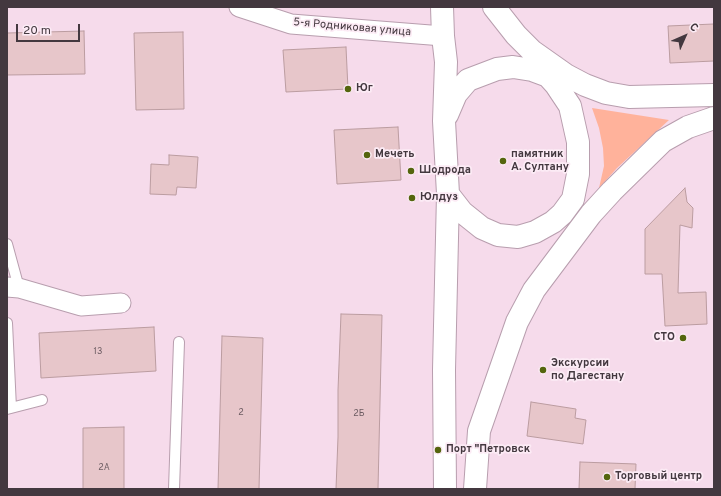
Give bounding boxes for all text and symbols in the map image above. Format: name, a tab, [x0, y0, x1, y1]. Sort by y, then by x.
scale bar	[18, 16, 82, 42]
street label: 5-я Родниковая улица	[293, 16, 411, 40]
north arrow	[665, 16, 705, 56]
text: С	[686, 20, 701, 35]
text: 20 m	[23, 23, 51, 39]
place label: Юг	[356, 82, 373, 96]
marker: Юг	[343, 84, 353, 94]
place label: Мечеть	[375, 148, 414, 162]
place label: памятник А. Султану	[511, 148, 569, 174]
marker: Мечеть	[362, 150, 372, 160]
marker: памятник А. Султану	[498, 156, 508, 166]
place label: Шодрода	[419, 164, 471, 178]
marker: Шодрода	[406, 166, 416, 176]
place label: Юлдуз	[420, 191, 458, 205]
marker: Юлдуз	[407, 193, 417, 203]
place label: СТО	[653, 331, 675, 345]
marker: СТО	[678, 333, 688, 343]
house number: 13	[94, 347, 102, 357]
place label: Экскурсии по Дагестану	[551, 357, 624, 383]
marker: Экскурсии по Дагестану	[538, 365, 548, 375]
house number: 2	[238, 408, 244, 418]
house number: 2Б	[353, 409, 365, 419]
place label: Порт "Петровск	[446, 443, 530, 457]
marker: Порт "Петровск	[433, 445, 443, 455]
house number: 2А	[98, 463, 110, 473]
place label: Торговый центр	[615, 470, 702, 484]
marker: Торговый центр	[602, 472, 612, 482]

